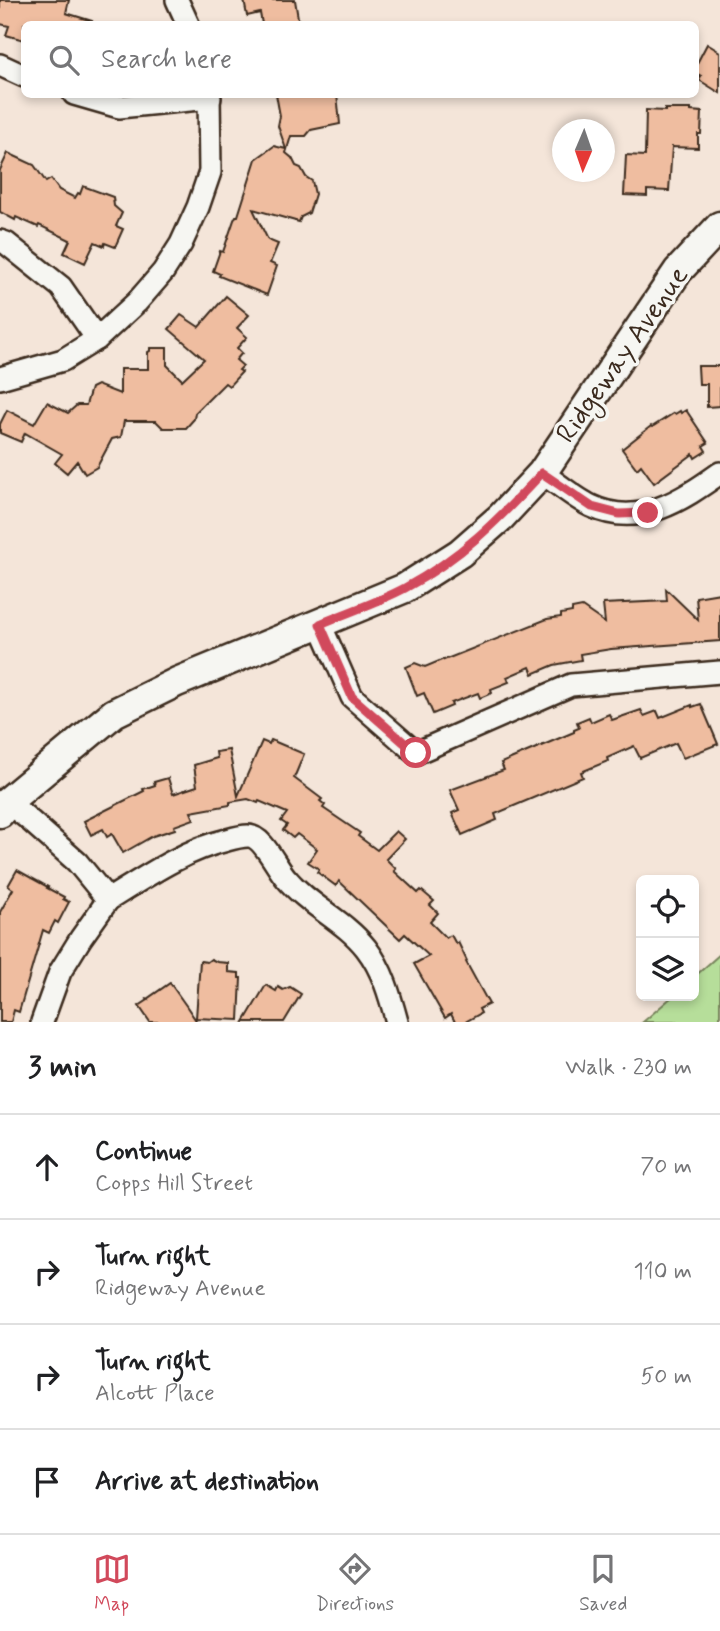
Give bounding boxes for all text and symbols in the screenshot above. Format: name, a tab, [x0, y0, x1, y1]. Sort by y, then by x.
search box	[21, 21, 699, 98]
icon: search	[45, 41, 83, 79]
text: Search here	[101, 43, 232, 77]
north arrow	[552, 119, 615, 182]
street label: Ridgeway Avenue	[548, 259, 699, 452]
route end	[632, 497, 663, 528]
route start	[400, 737, 431, 768]
map controls	[636, 875, 699, 1001]
button: locate	[636, 875, 699, 938]
button: layers	[636, 938, 699, 1001]
text: 3 min	[28, 1048, 97, 1087]
text: Walk · 230 m	[565, 1053, 692, 1083]
text: Continue	[95, 1135, 192, 1169]
icon: ahead	[28, 1148, 66, 1186]
text: 70 m	[640, 1152, 692, 1182]
text: Copps Hill Street	[95, 1169, 253, 1199]
text: Turn right	[95, 1240, 211, 1274]
icon: right	[28, 1253, 66, 1291]
text: 110 m	[633, 1257, 692, 1287]
text: Ridgeway Avenue	[95, 1274, 266, 1304]
text: Turn right	[95, 1345, 211, 1379]
icon: right	[28, 1358, 66, 1396]
text: 50 m	[641, 1362, 692, 1392]
text: Alcott Place	[95, 1379, 215, 1409]
icon: arrive	[28, 1463, 66, 1501]
text: Arrive at destination	[95, 1465, 319, 1499]
tab: Map	[93, 1550, 131, 1617]
tab: Directions	[316, 1550, 394, 1617]
tab: Saved	[579, 1550, 627, 1617]

